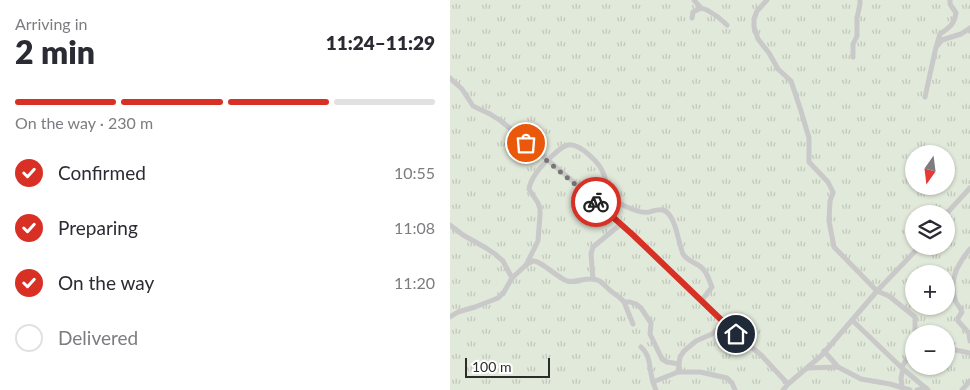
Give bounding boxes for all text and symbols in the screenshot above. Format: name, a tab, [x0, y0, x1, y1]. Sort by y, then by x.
text: Arriving in	[15, 14, 88, 33]
text: 11:24–11:29	[326, 31, 435, 54]
text: 2 min	[15, 32, 95, 71]
text: On the way · 230 m	[15, 113, 153, 132]
pin	[505, 122, 547, 164]
icon: bag	[512, 129, 540, 157]
north arrow	[905, 145, 955, 195]
map controls	[905, 145, 955, 375]
icon: check	[15, 159, 43, 187]
text: Confirmed	[58, 161, 146, 184]
text: 10:55	[394, 163, 435, 182]
courier	[571, 177, 621, 227]
icon: bike	[582, 188, 610, 216]
button: layers	[905, 205, 955, 255]
icon: check	[15, 214, 43, 242]
text: Preparing	[58, 216, 138, 239]
text: 11:08	[394, 218, 435, 237]
button: +	[905, 265, 955, 315]
icon: check	[15, 269, 43, 297]
text: On the way	[58, 271, 154, 294]
text: 11:20	[394, 273, 435, 292]
pin	[715, 313, 757, 355]
icon: home	[722, 320, 750, 348]
button: −	[905, 325, 955, 375]
text: Delivered	[58, 326, 138, 349]
scale bar	[465, 355, 550, 378]
text: 100 m	[472, 358, 511, 375]

